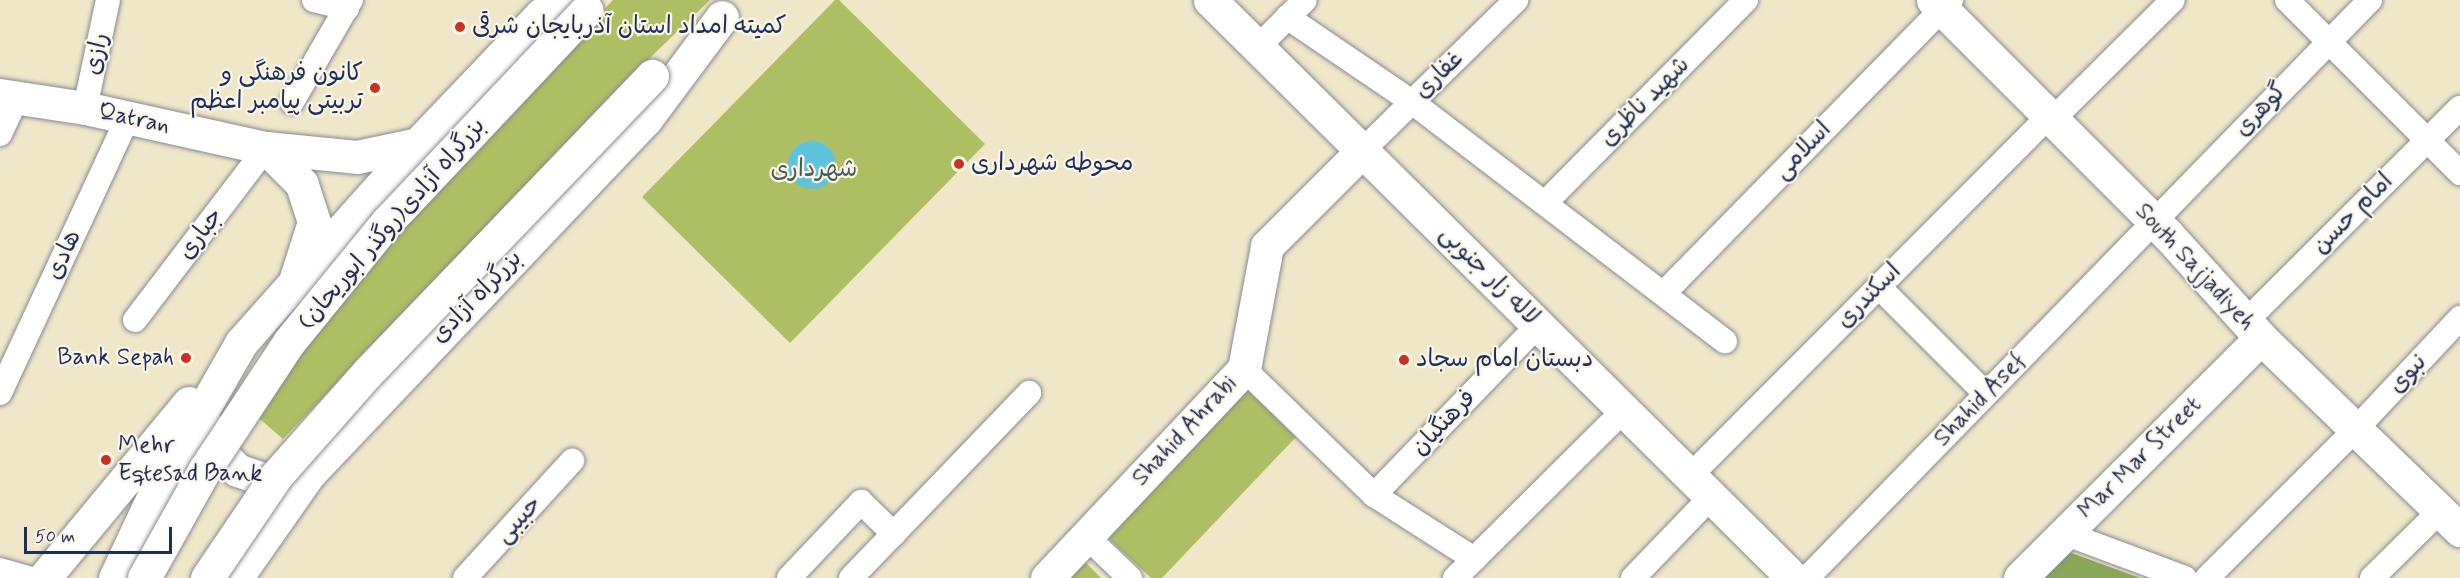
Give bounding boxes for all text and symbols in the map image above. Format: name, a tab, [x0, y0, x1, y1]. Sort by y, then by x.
place label: کمیته امداد استان آذربایجان شرقی	[472, 13, 786, 41]
marker: کمیته امداد استان آذربایجان شرقی	[453, 20, 467, 34]
street label: رازی	[79, 30, 115, 78]
street label: غفاری	[1408, 45, 1470, 105]
street label: شهید ناظری	[1594, 51, 1696, 153]
place label: کانون فرهنگی و تربیتی پیامبر اعظم	[190, 60, 363, 116]
street label: گوهری	[2229, 77, 2293, 143]
marker: کانون فرهنگی و تربیتی پیامبر اعظم	[368, 81, 382, 95]
street label: Qatran	[96, 97, 172, 141]
street label: بزرگراه آزادی(روگذر ابوریحان)	[292, 112, 492, 336]
street label: اسلامی	[1768, 116, 1838, 186]
place label: محوطه شهرداری	[971, 150, 1133, 178]
park label: شهرداری	[771, 156, 857, 184]
marker: محوطه شهرداری	[952, 157, 966, 171]
street label: امام حسن	[2307, 168, 2399, 260]
street label: South Sajjadiyeh	[2129, 197, 2261, 337]
street label: جباری	[172, 202, 230, 266]
street label: لاله زار جنوبی	[1433, 220, 1545, 332]
street label: هادی	[40, 225, 88, 285]
street label: بزرگراه آزادی	[425, 244, 529, 350]
street label: اسکندری	[1830, 257, 1908, 335]
place label: Bank Sepah	[57, 344, 174, 372]
place label: دبستان امام سجاد	[1416, 346, 1593, 374]
street label: Shahid Asef	[1928, 347, 2032, 453]
street label: نبوی	[2383, 348, 2433, 400]
marker: Bank Sepah	[179, 351, 193, 365]
marker: دبستان امام سجاد	[1397, 353, 1411, 367]
street label: Shahid Ahrabi	[1127, 370, 1243, 492]
street label: فرهنگیان	[1406, 384, 1482, 462]
street label: Mar Mar Street	[2070, 388, 2210, 528]
place label: Mehr Eqtesad Bank	[118, 432, 257, 488]
marker: Mehr Eqtesad Bank	[99, 453, 113, 467]
street label: حبیبی	[490, 490, 548, 550]
scale bar	[27, 515, 176, 553]
text: 50 m	[35, 525, 75, 549]

